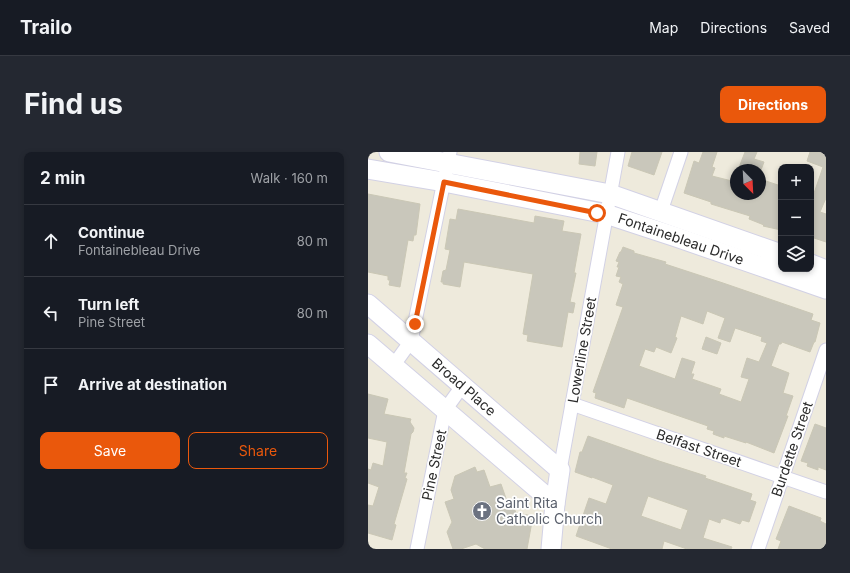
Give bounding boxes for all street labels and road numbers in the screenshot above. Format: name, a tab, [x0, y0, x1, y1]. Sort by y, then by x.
street label: Fontainebleau Drive	[616, 209, 746, 268]
street label: Lowerline Street	[564, 295, 599, 404]
street label: Broad Place	[429, 354, 500, 419]
street label: Burdette Street	[767, 399, 816, 499]
street label: Belfast Street	[654, 425, 744, 470]
street label: Pine Street	[418, 427, 449, 502]

